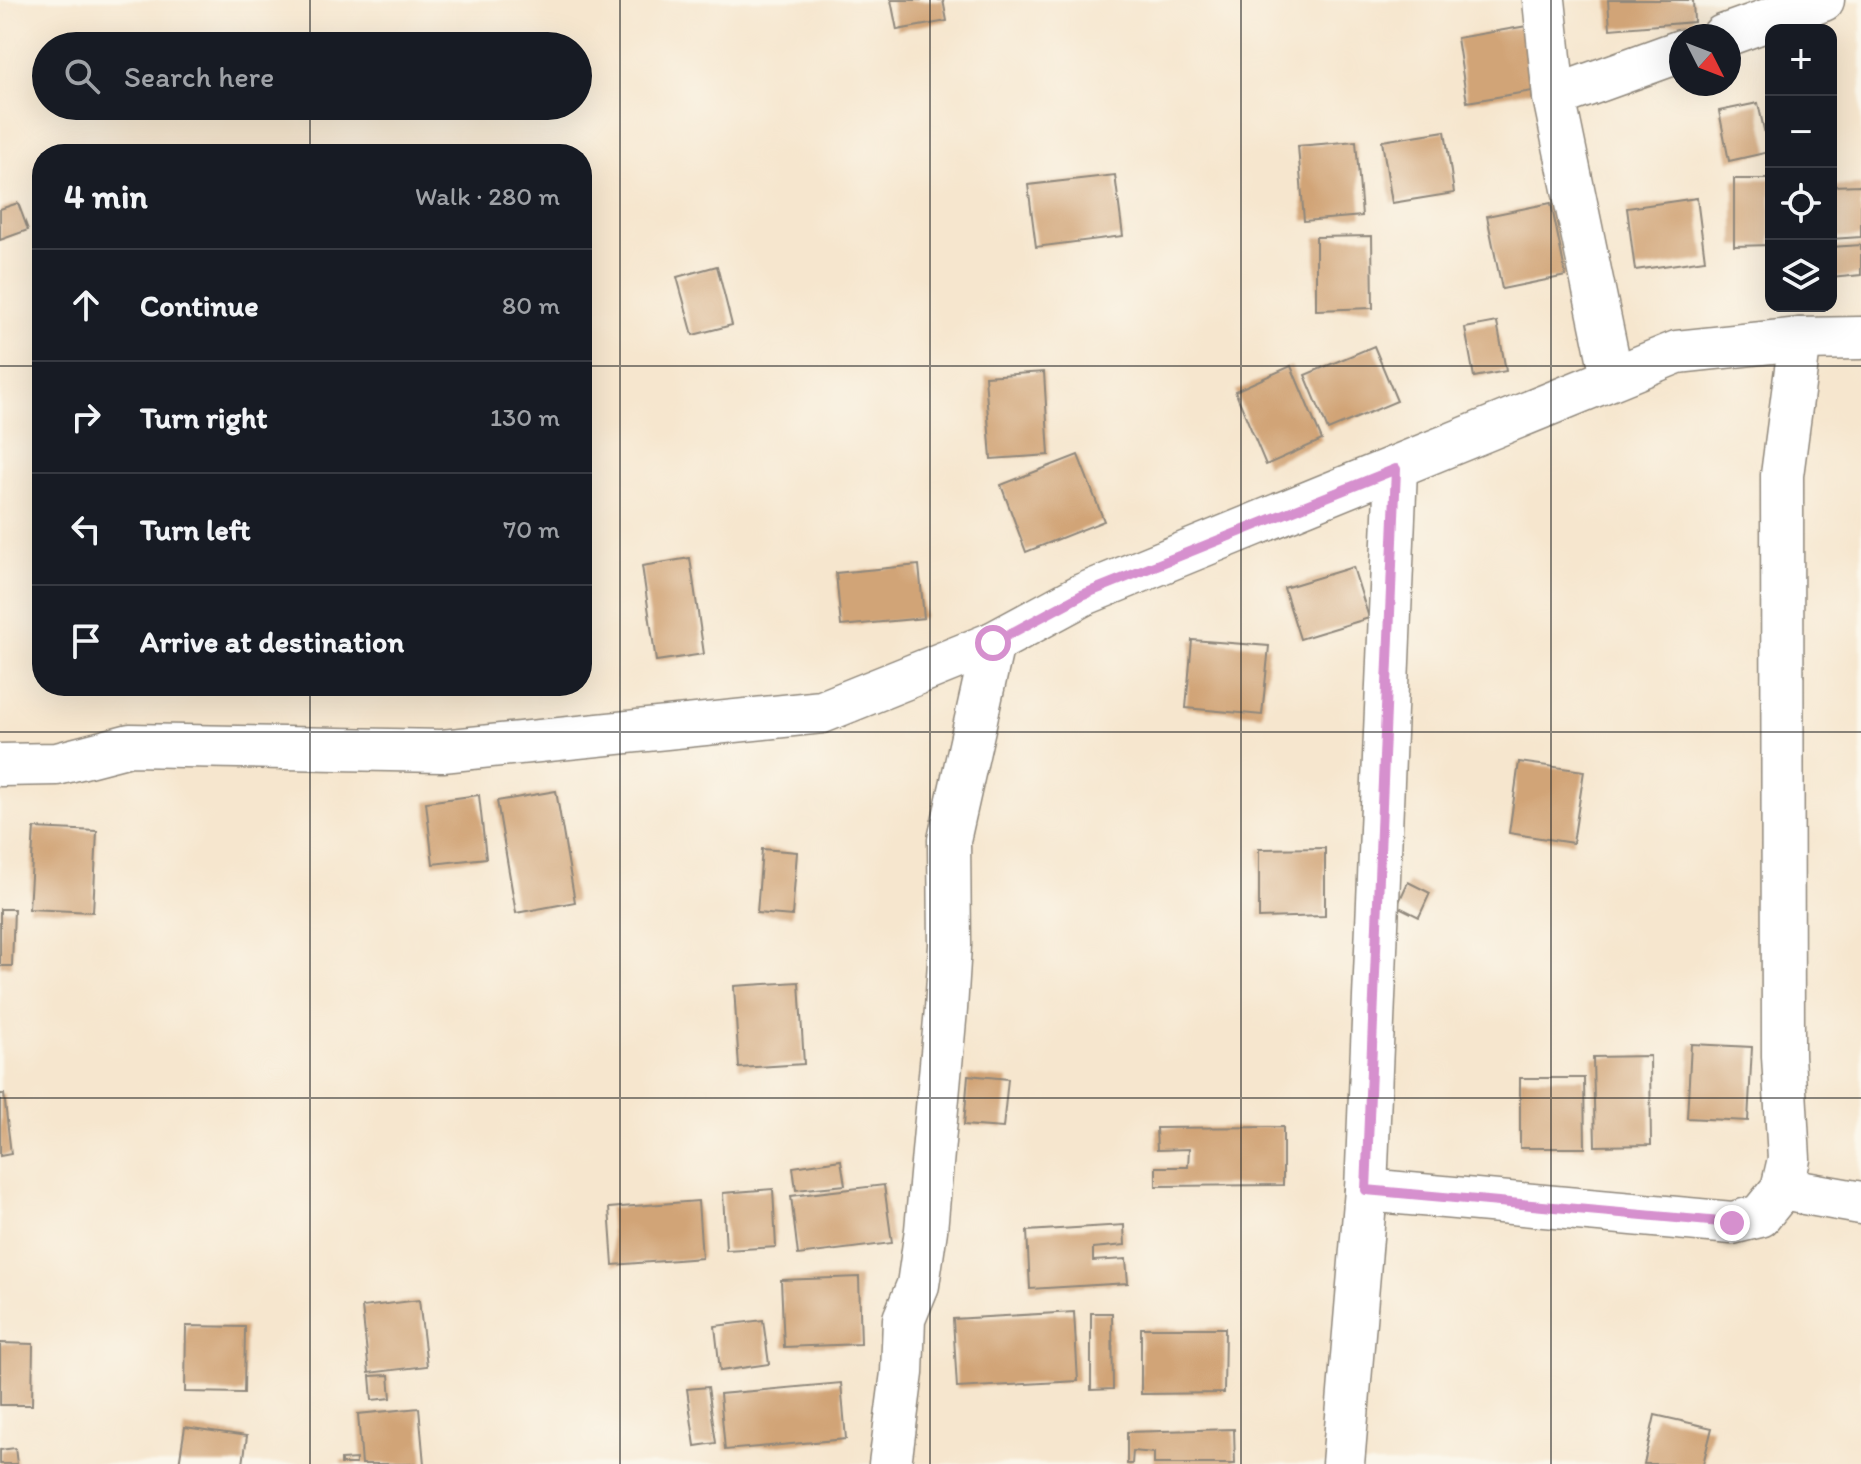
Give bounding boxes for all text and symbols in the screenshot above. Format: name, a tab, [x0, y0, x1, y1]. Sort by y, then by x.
north arrow	[1669, 24, 1741, 96]
map controls	[1765, 24, 1837, 312]
button: +	[1765, 24, 1837, 96]
search box	[32, 32, 592, 120]
icon: search	[60, 54, 104, 98]
text: Search here	[124, 58, 274, 95]
button: −	[1765, 96, 1837, 168]
button: locate	[1765, 168, 1837, 240]
text: 4 min	[64, 176, 148, 217]
text: Walk · 280 m	[415, 180, 560, 212]
button: layers	[1765, 240, 1837, 312]
icon: ahead	[64, 283, 108, 327]
text: Continue	[140, 287, 259, 324]
text: 80 m	[502, 289, 560, 321]
icon: right	[64, 395, 108, 439]
text: Turn right	[140, 399, 268, 436]
text: 130 m	[490, 401, 560, 433]
icon: left	[64, 507, 108, 551]
text: Turn left	[140, 511, 251, 548]
text: 70 m	[503, 513, 560, 545]
icon: arrive	[64, 619, 108, 663]
text: Arrive at destination	[140, 623, 404, 660]
route start	[975, 625, 1011, 661]
route end	[1714, 1205, 1750, 1241]

